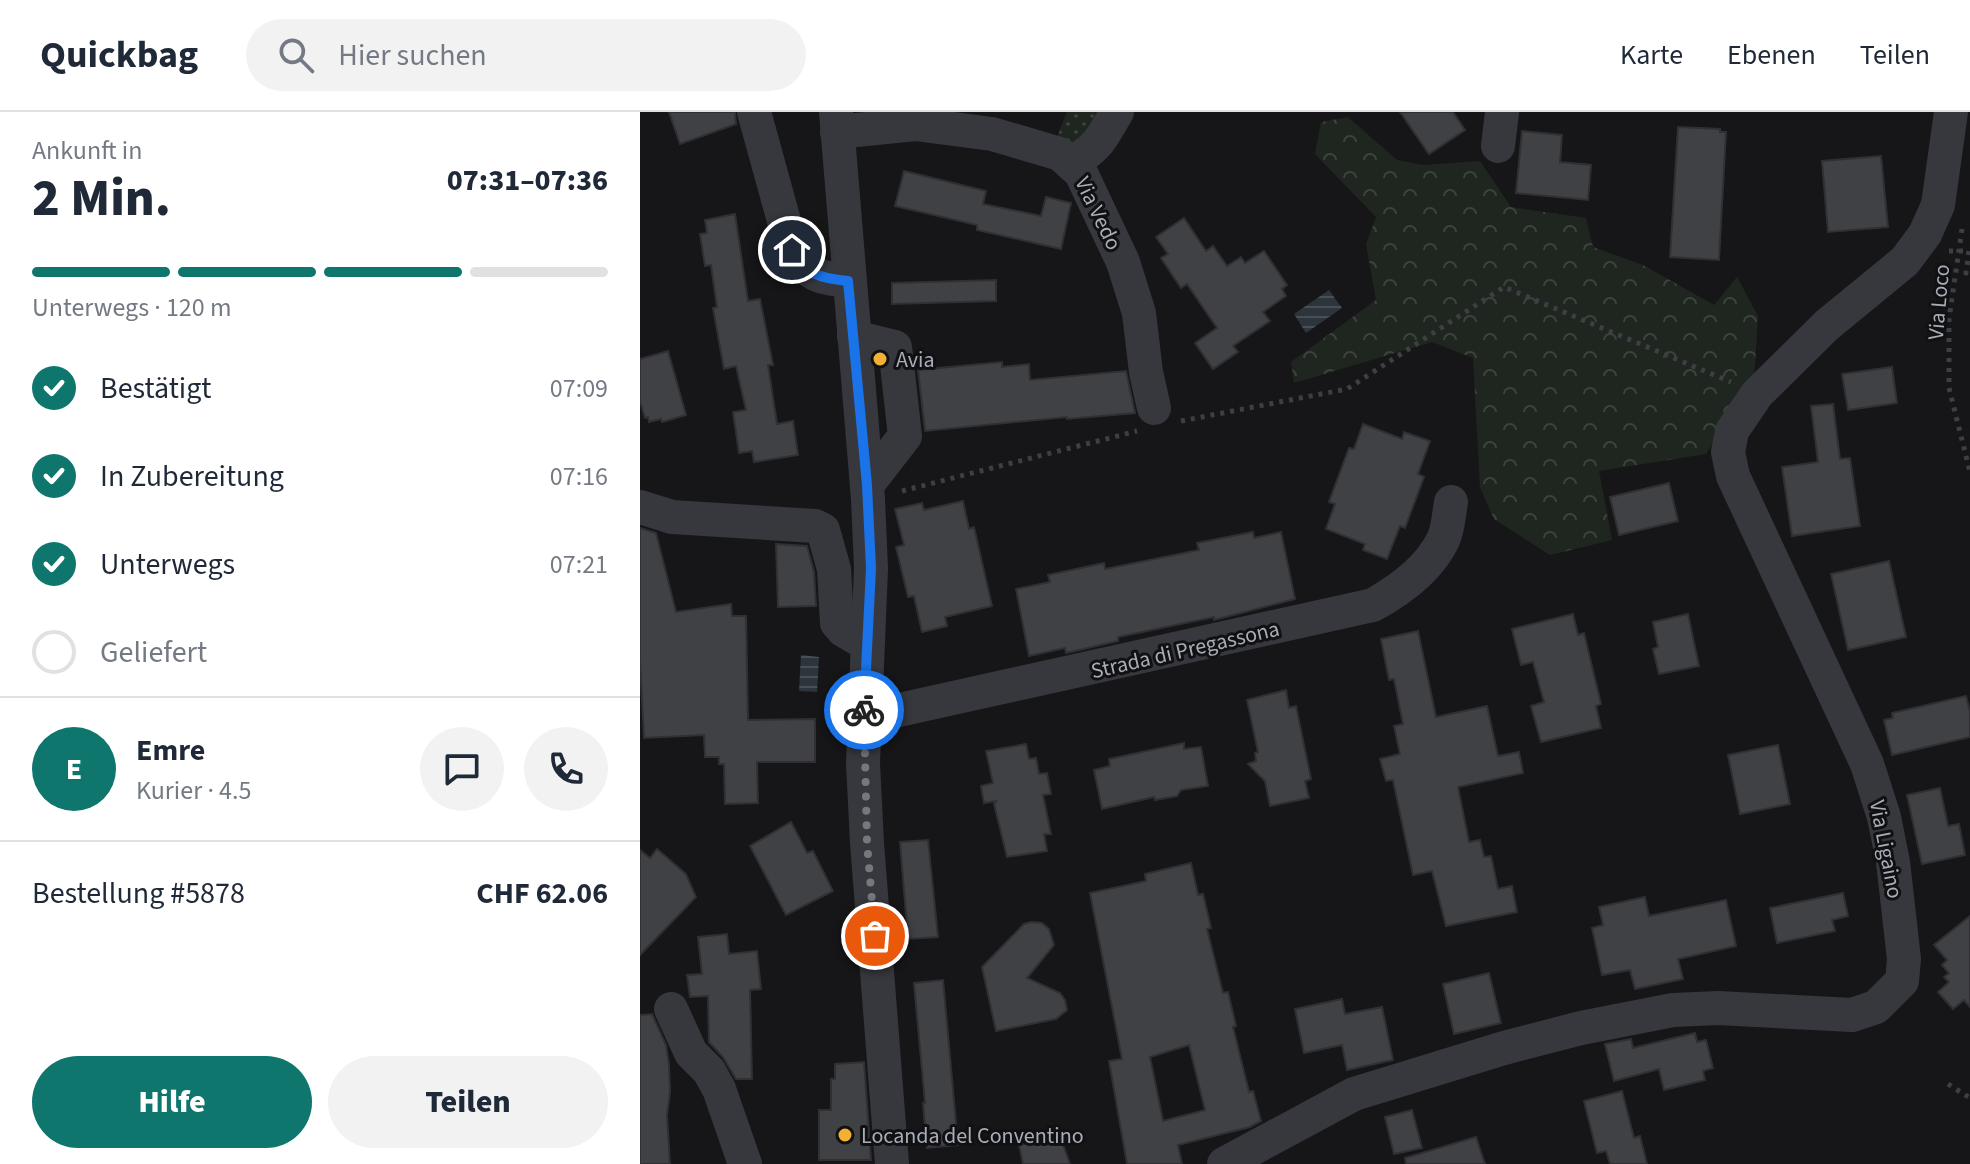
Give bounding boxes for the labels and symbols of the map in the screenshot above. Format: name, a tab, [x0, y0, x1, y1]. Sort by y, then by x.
street label: Via Vedo	[1067, 171, 1130, 256]
pin	[758, 216, 826, 284]
street label: Via Loco	[1920, 263, 1958, 341]
place label: Avia	[896, 344, 935, 376]
marker: Avia	[871, 350, 889, 368]
street label: Strada di Pregassona	[1088, 613, 1283, 687]
courier	[824, 670, 904, 750]
street label: Via Ligaino	[1861, 797, 1911, 901]
pin	[841, 902, 909, 970]
place label: Locanda del Conventino	[861, 1120, 1084, 1152]
marker: Locanda del Conventino	[836, 1126, 854, 1144]

